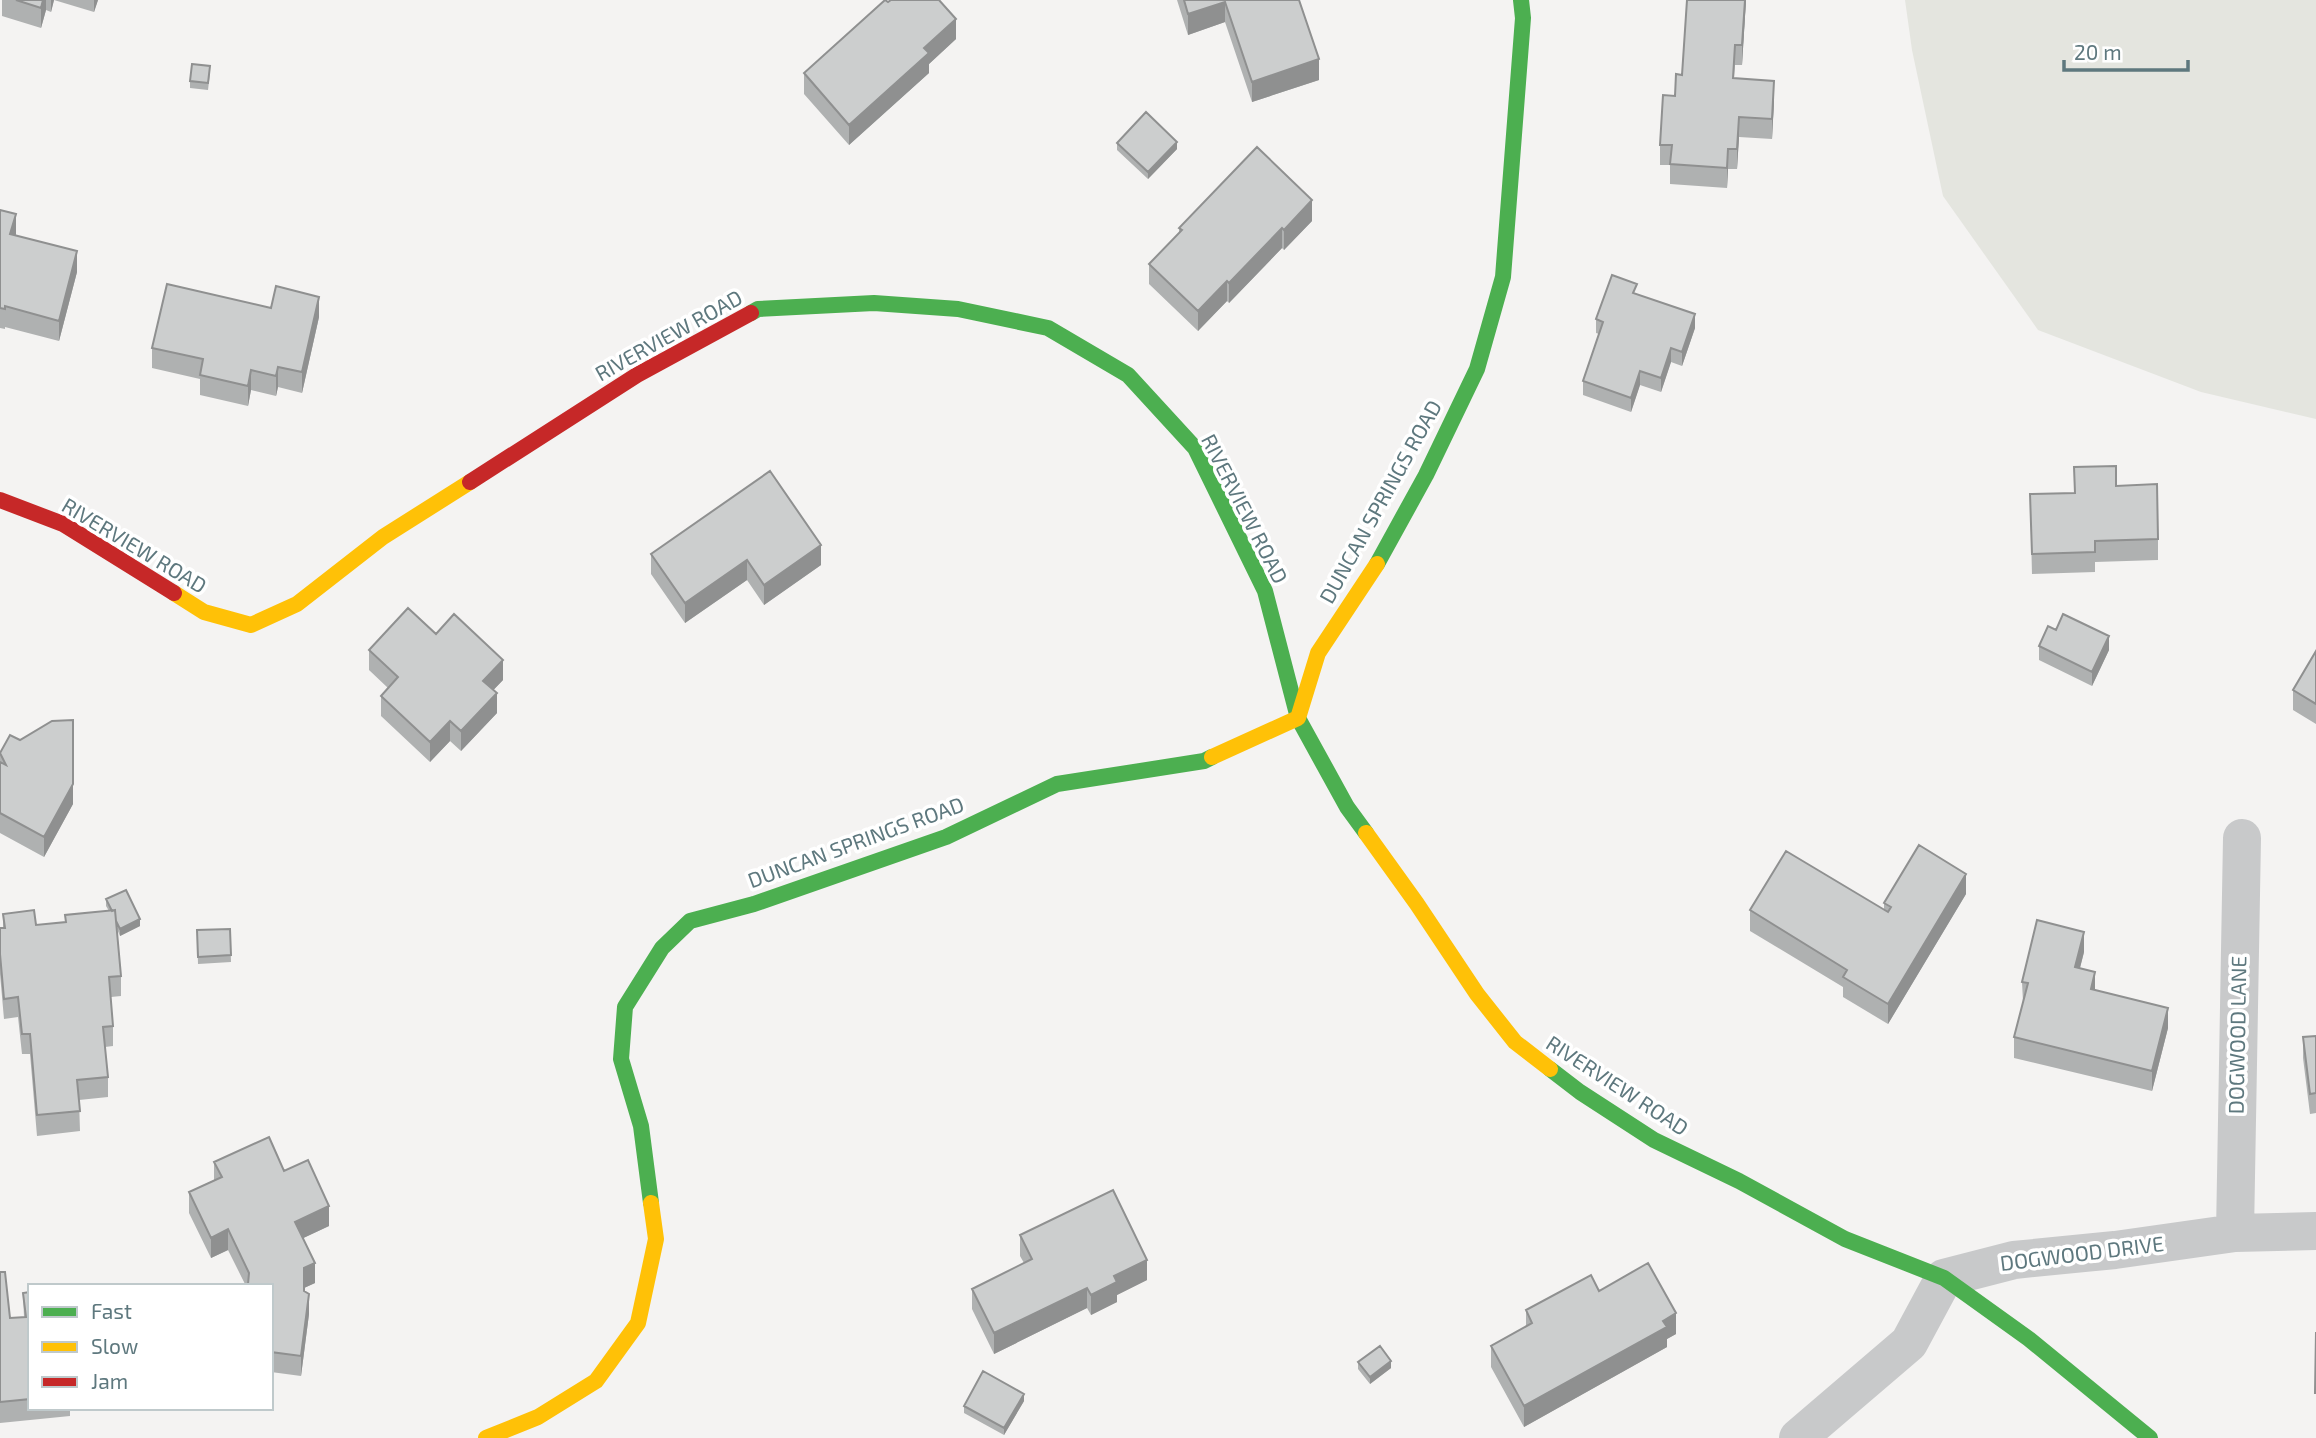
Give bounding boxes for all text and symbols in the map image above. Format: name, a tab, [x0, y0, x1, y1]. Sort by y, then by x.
scale bar	[2064, 28, 2188, 72]
text: 20 m	[2074, 39, 2122, 64]
street label: RIVERVIEW ROAD	[590, 284, 746, 385]
street label: DUNCAN SPRINGS ROAD	[1313, 395, 1446, 607]
street label: RIVERVIEW ROAD	[1197, 429, 1294, 587]
street label: RIVERVIEW ROAD	[58, 492, 212, 598]
street label: DUNCAN SPRINGS ROAD	[744, 791, 967, 892]
street label: DOGWOOD LANE	[2223, 956, 2250, 1114]
street label: RIVERVIEW ROAD	[1542, 1030, 1693, 1140]
street label: DOGWOOD DRIVE	[1999, 1230, 2165, 1275]
legend	[28, 1284, 273, 1410]
text: Fast	[91, 1298, 132, 1323]
text: Slow	[91, 1333, 138, 1358]
text: Jam	[91, 1368, 128, 1393]

